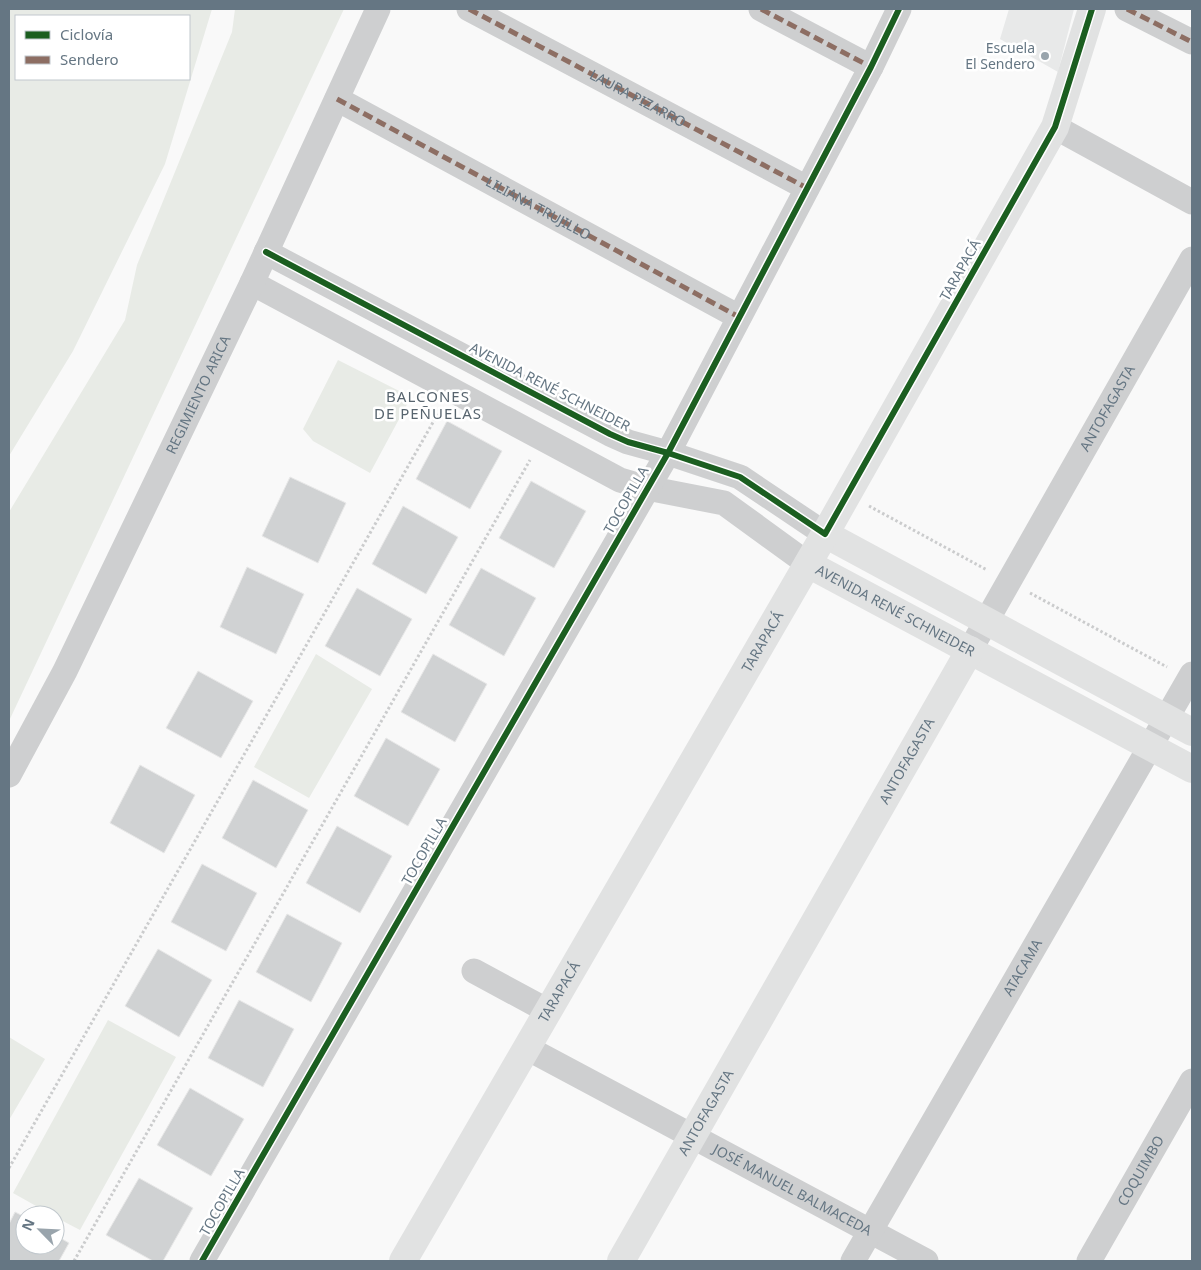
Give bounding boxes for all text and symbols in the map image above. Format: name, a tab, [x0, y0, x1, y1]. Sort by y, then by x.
legend	[15, 15, 190, 80]
text: Ciclovía	[60, 24, 113, 44]
place label: Escuela El Sendero	[965, 38, 1035, 73]
text: Sendero	[60, 49, 119, 69]
marker: Escuela El Sendero	[1039, 50, 1051, 62]
street label: LAURA PIZARRO	[587, 65, 690, 131]
street label: LILIANA TRUJILLO	[483, 171, 595, 244]
street label: TARAPACÁ	[935, 236, 984, 304]
street label: REGIMIENTO ARICA	[161, 332, 235, 457]
street label: AVENIDA RENÉ SCHNEIDER	[467, 338, 634, 436]
street label: ANTOFAGASTA	[1075, 361, 1139, 455]
district label: BALCONES DE PEÑUELAS	[374, 386, 482, 423]
street label: TOCOPILLA	[599, 463, 653, 537]
street label: AVENIDA RENÉ SCHNEIDER	[813, 560, 979, 661]
street label: TARAPACÁ	[737, 607, 787, 676]
street label: ANTOFAGASTA	[874, 714, 938, 807]
street label: TOCOPILLA	[397, 814, 451, 888]
street label: ATACAMA	[998, 935, 1046, 999]
street label: TARAPACÁ	[533, 958, 584, 1026]
street label: ANTOFAGASTA	[673, 1066, 738, 1159]
street label: COQUIMBO	[1113, 1132, 1168, 1209]
street label: JOSÉ MANUEL BALMACEDA	[708, 1138, 876, 1240]
street label: TOCOPILLA	[195, 1165, 249, 1239]
north arrow	[15, 1205, 65, 1255]
text: N	[17, 1215, 39, 1234]

